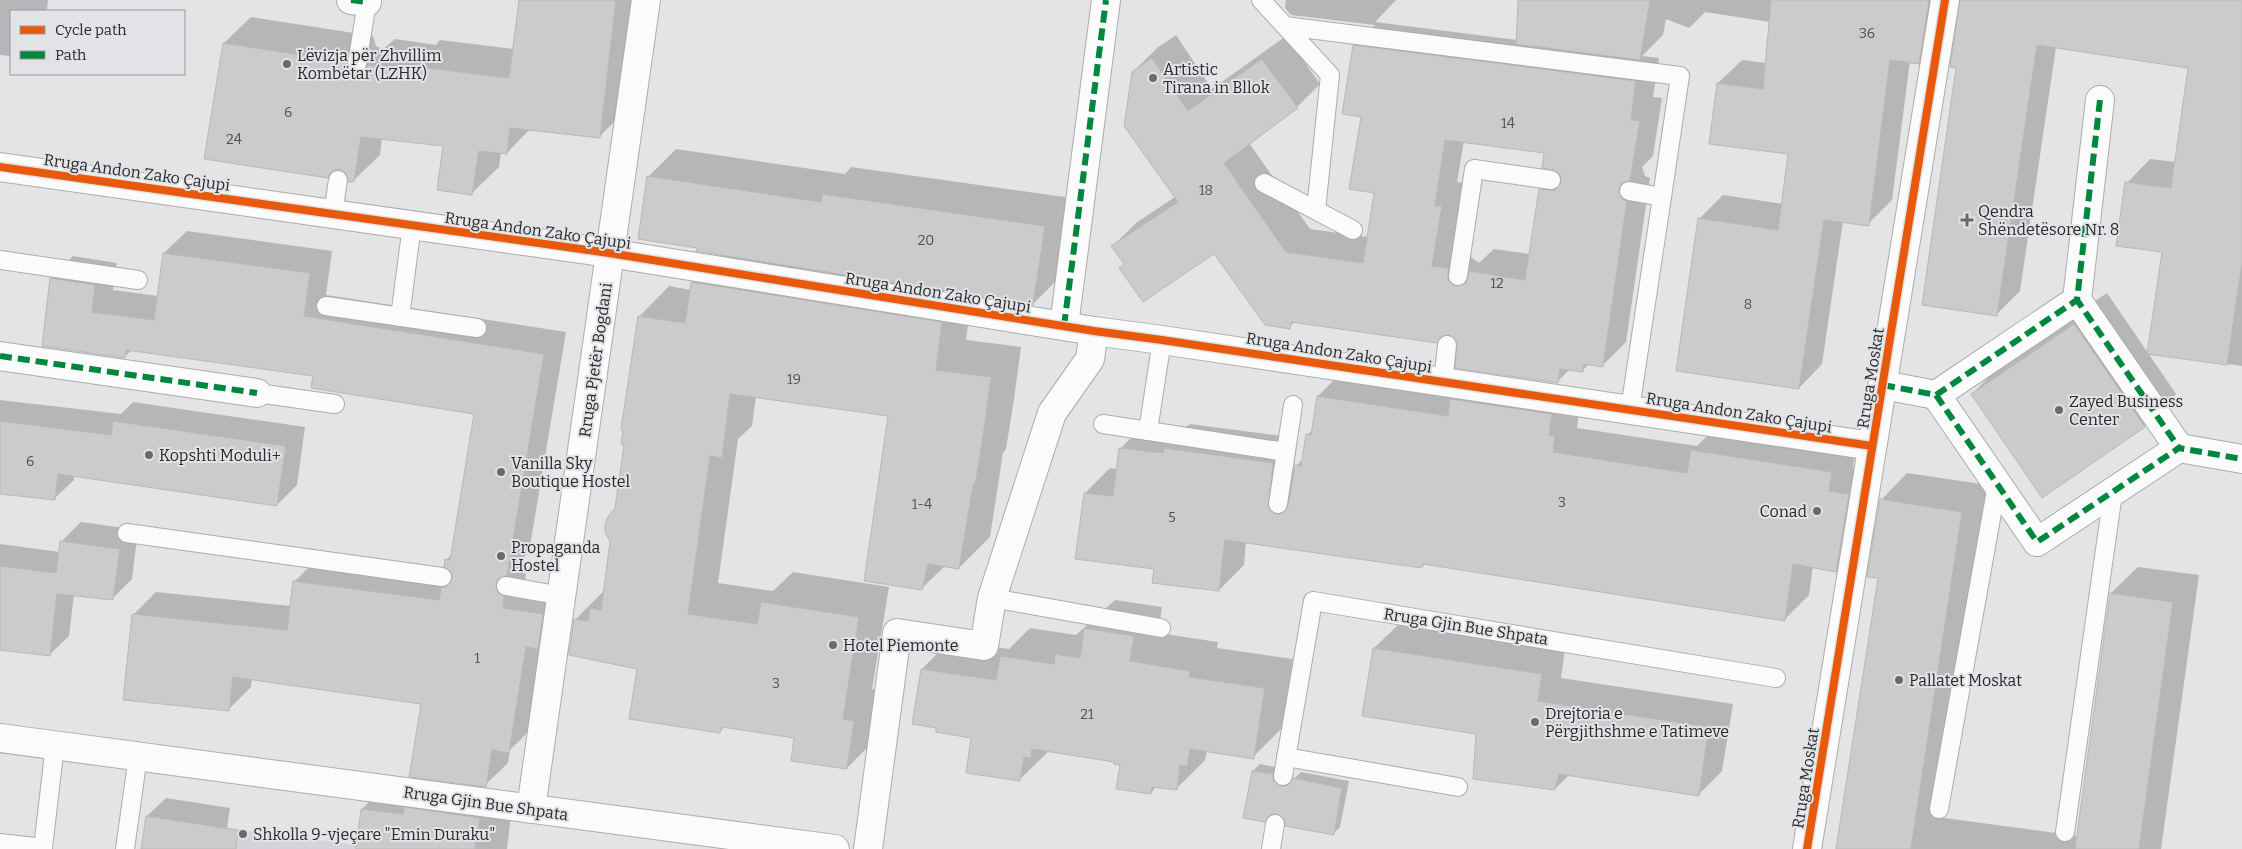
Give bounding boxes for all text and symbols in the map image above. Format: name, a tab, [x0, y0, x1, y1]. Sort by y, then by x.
legend	[10, 10, 185, 75]
text: Cycle path	[55, 21, 127, 39]
house number: 36	[1859, 25, 1875, 42]
text: Path	[55, 46, 87, 64]
place label: Lëvizja për Zhvillim Kombëtar (LZHK)	[297, 46, 442, 83]
marker: Lëvizja për Zhvillim Kombëtar (LZHK)	[281, 58, 293, 70]
place label: Artistic Tirana in Bllok	[1163, 60, 1270, 97]
marker: Artistic Tirana in Bllok	[1147, 72, 1159, 84]
house number: 6	[284, 104, 292, 121]
house number: 14	[1501, 115, 1515, 132]
house number: 24	[226, 131, 242, 148]
street label: Rruga Andon Zako Çajupi	[43, 150, 232, 195]
house number: 18	[1199, 182, 1213, 199]
place label: Qendra Shëndetësore Nr. 8	[1978, 202, 2119, 239]
street label: Rruga Andon Zako Çajupi	[444, 208, 633, 253]
marker: Qendra Shëndetësore Nr. 8	[1960, 213, 1974, 227]
house number: 20	[918, 232, 934, 249]
street label: Rruga Andon Zako Çajupi	[844, 268, 1032, 317]
house number: 12	[1490, 275, 1504, 292]
street label: Rruga Pjetër Bogdani	[575, 281, 616, 439]
house number: 8	[1744, 296, 1752, 313]
street label: Rruga Moskat	[1853, 326, 1888, 430]
street label: Rruga Andon Zako Çajupi	[1245, 328, 1433, 377]
house number: 19	[787, 371, 801, 388]
street label: Rruga Andon Zako Çajupi	[1645, 388, 1833, 437]
place label: Zayed Business Center	[2069, 392, 2183, 429]
marker: Zayed Business Center	[2053, 404, 2065, 416]
place label: Kopshti Moduli+	[159, 446, 281, 465]
marker: Kopshti Moduli+	[143, 449, 155, 461]
house number: 6	[26, 453, 34, 470]
place label: Vanilla Sky Boutique Hostel	[511, 454, 631, 491]
marker: Vanilla Sky Boutique Hostel	[495, 466, 507, 478]
house number: 3	[1558, 494, 1566, 511]
house number: 1-4	[912, 496, 932, 513]
place label: Conad	[1760, 502, 1808, 521]
marker: Conad	[1811, 505, 1823, 517]
house number: 5	[1168, 509, 1176, 526]
place label: Propaganda Hostel	[511, 538, 600, 575]
marker: Propaganda Hostel	[495, 550, 507, 562]
street label: Rruga Gjin Bue Shpata	[1382, 604, 1550, 649]
place label: Hotel Piemonte	[843, 636, 959, 655]
marker: Hotel Piemonte	[827, 639, 839, 651]
house number: 1	[474, 650, 480, 667]
place label: Pallatet Moskat	[1909, 671, 2022, 690]
marker: Pallatet Moskat	[1893, 674, 1905, 686]
house number: 3	[772, 675, 780, 692]
place label: Drejtoria e Përgjithshme e Tatimeve	[1545, 704, 1729, 741]
house number: 21	[1080, 706, 1094, 723]
marker: Drejtoria e Përgjithshme e Tatimeve	[1529, 716, 1541, 728]
street label: Rruga Moskat	[1788, 726, 1823, 830]
street label: Rruga Gjin Bue Shpata	[402, 783, 570, 825]
place label: Shkolla 9-vjeçare "Emin Duraku"	[253, 825, 495, 844]
marker: Shkolla 9-vjeçare "Emin Duraku"	[237, 828, 249, 840]

